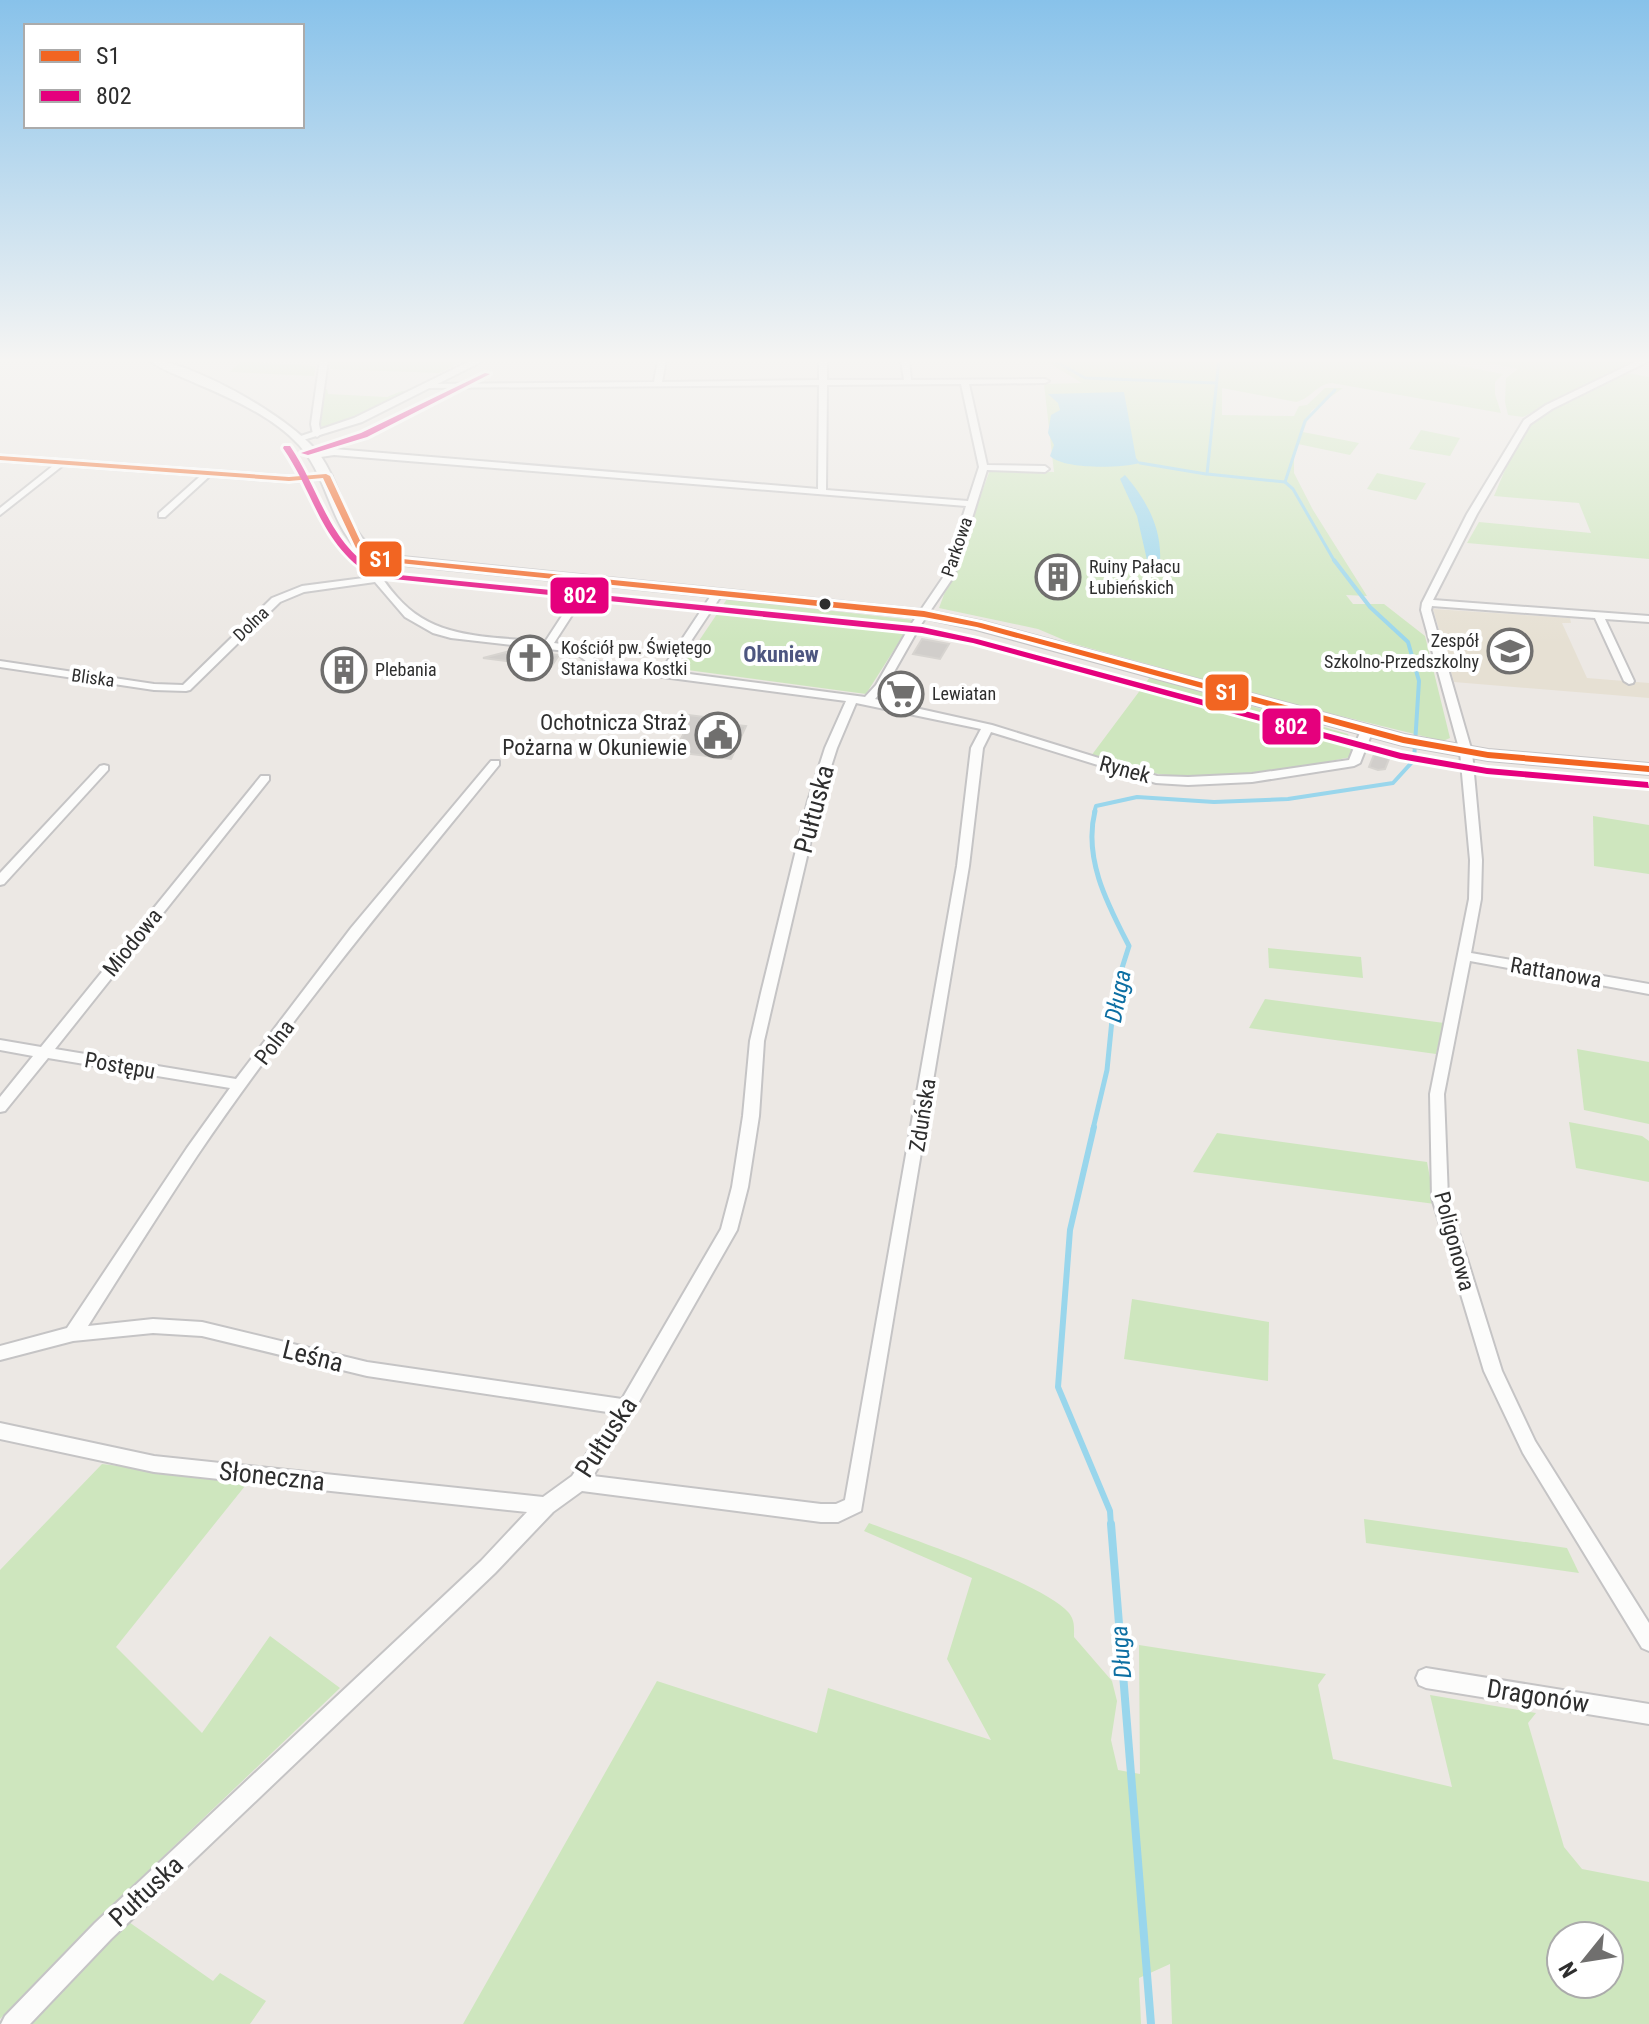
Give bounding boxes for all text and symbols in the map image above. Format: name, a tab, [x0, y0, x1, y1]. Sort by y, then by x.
legend	[24, 24, 304, 128]
text: S1	[96, 42, 120, 70]
text: 802	[96, 82, 132, 110]
street label: Parkowa	[937, 514, 976, 579]
line badge: S1	[358, 540, 403, 578]
text: S1	[370, 547, 393, 572]
building icon: Ruiny Pałacu Łubieńskich	[1034, 553, 1082, 601]
place label: Ruiny Pałacu Łubieńskich	[1089, 556, 1180, 598]
line badge: 802	[549, 576, 610, 615]
text: 802	[563, 583, 597, 608]
unlabelled marker	[817, 596, 833, 612]
street label: Dolna	[229, 602, 273, 645]
school or university icon: Zespół Szkolno-Przedszkolny	[1486, 627, 1534, 675]
place label: Zespół Szkolno-Przedszkolny	[1324, 630, 1479, 672]
church icon: Kościół pw. Świętego Stanisława Kostki	[506, 634, 554, 682]
place label: Kościół pw. Świętego Stanisława Kostki	[561, 637, 712, 679]
district label: Okuniew	[743, 642, 819, 667]
building icon: Plebania	[320, 646, 368, 694]
place label: Plebania	[375, 659, 437, 680]
street label: Bliska	[70, 664, 116, 691]
supermarket icon: Lewiatan	[877, 670, 925, 718]
line badge: S1	[1204, 673, 1250, 712]
text: S1	[1216, 680, 1239, 705]
place label: Lewiatan	[932, 683, 996, 704]
line badge: 802	[1261, 707, 1322, 746]
place label: Ochotnicza Straż Pożarna w Okuniewie	[502, 710, 687, 760]
public building icon: Ochotnicza Straż Pożarna w Okuniewie	[694, 711, 742, 759]
text: 802	[1274, 714, 1308, 739]
street label: Rynek	[1097, 751, 1153, 788]
street label: Pułtuska	[788, 762, 840, 856]
street label: Miodowa	[98, 904, 167, 981]
street label: Rattanowa	[1508, 952, 1604, 993]
water label: Długa	[1099, 967, 1137, 1025]
street label: Polna	[250, 1015, 299, 1070]
street label: Postępu	[83, 1047, 157, 1084]
street label: Zduńska	[904, 1077, 941, 1154]
street label: Poligonowa	[1429, 1189, 1480, 1293]
street label: Leśna	[280, 1334, 346, 1378]
street label: Pułtuska	[569, 1391, 643, 1483]
street label: Słoneczna	[218, 1456, 326, 1496]
water label: Długa	[1105, 1624, 1137, 1680]
street label: Dragonów	[1485, 1673, 1591, 1719]
street label: Pułtuska	[103, 1849, 189, 1933]
north arrow	[1545, 1920, 1625, 2000]
text: N	[1554, 1958, 1582, 1982]

